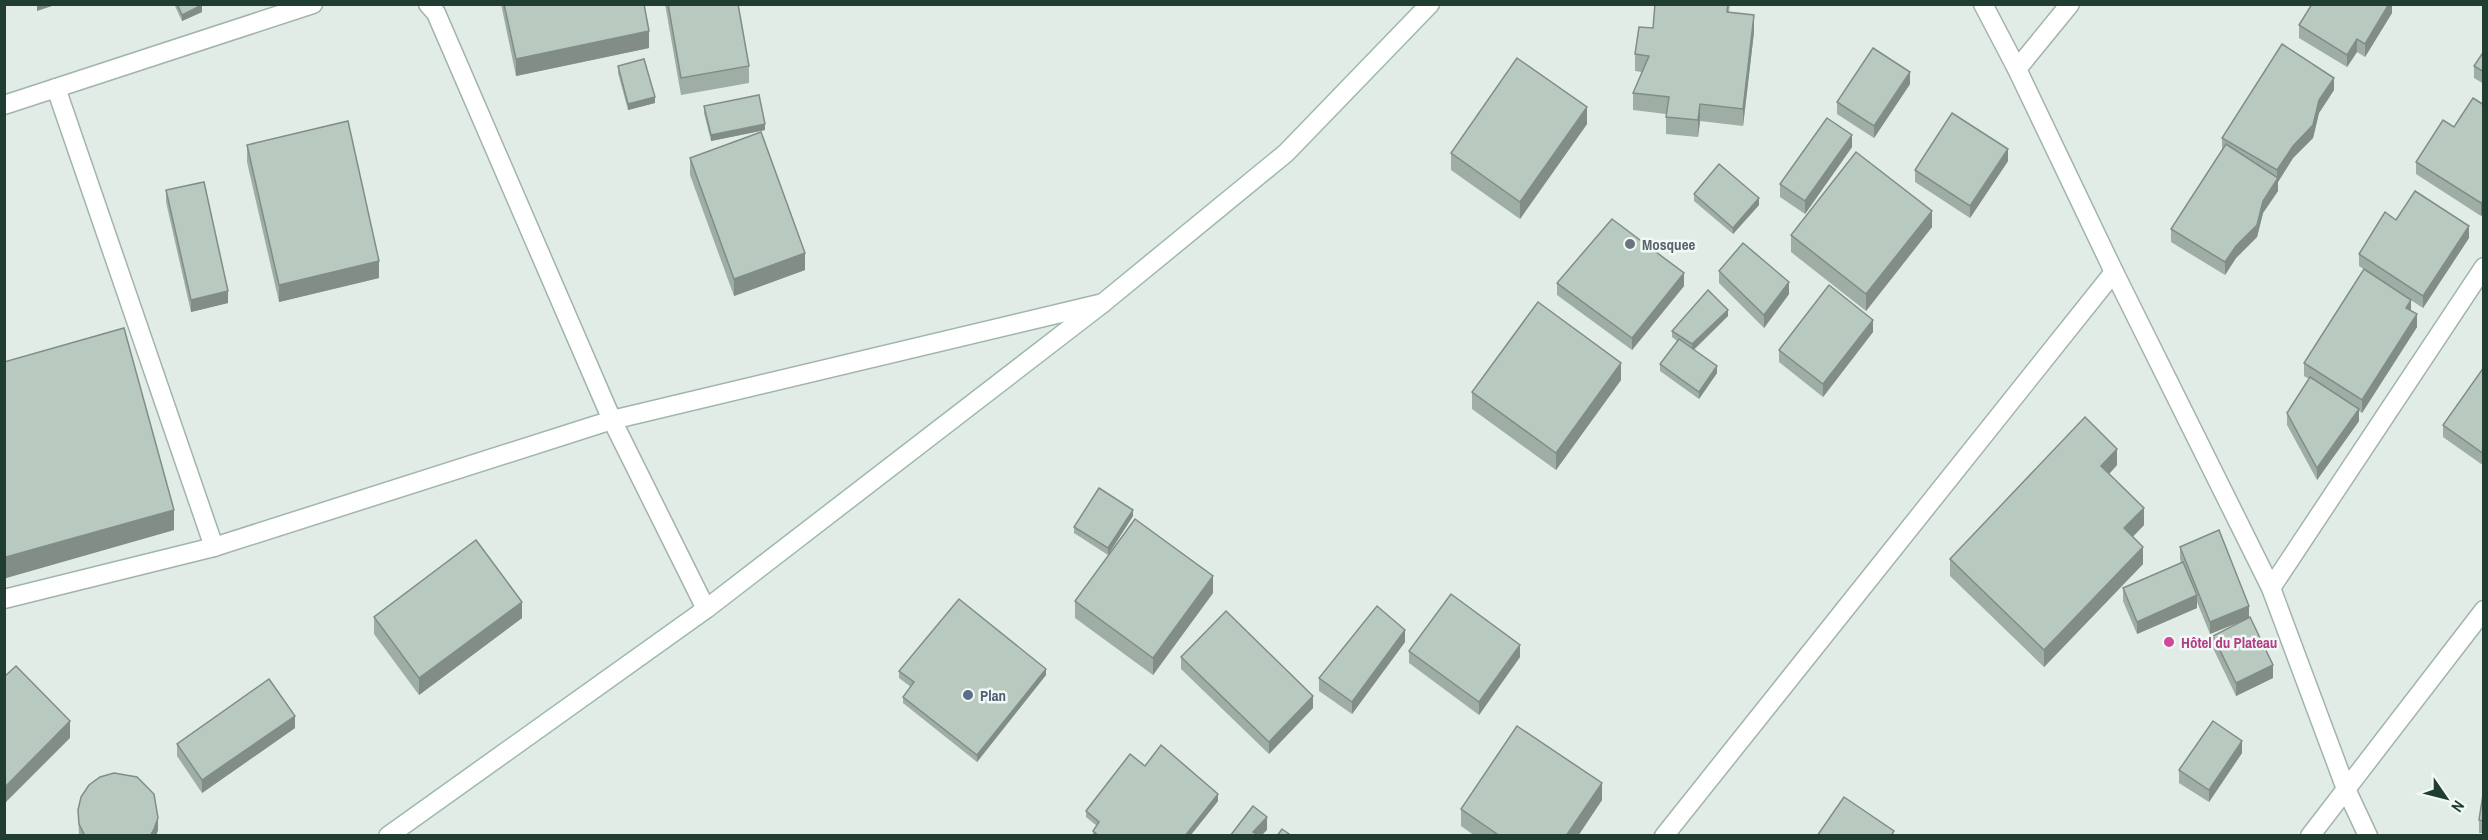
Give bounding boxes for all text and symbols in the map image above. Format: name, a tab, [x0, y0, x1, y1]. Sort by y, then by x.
place label: Mosquee	[1642, 234, 1695, 255]
marker: Mosquee	[1623, 237, 1637, 251]
place label: Hôtel du Plateau	[2181, 632, 2277, 653]
marker: Hôtel du Plateau	[2162, 635, 2176, 649]
place label: Plan	[980, 685, 1006, 706]
marker: Plan	[961, 688, 975, 702]
north arrow	[2416, 768, 2476, 828]
text: N	[2447, 796, 2470, 817]

